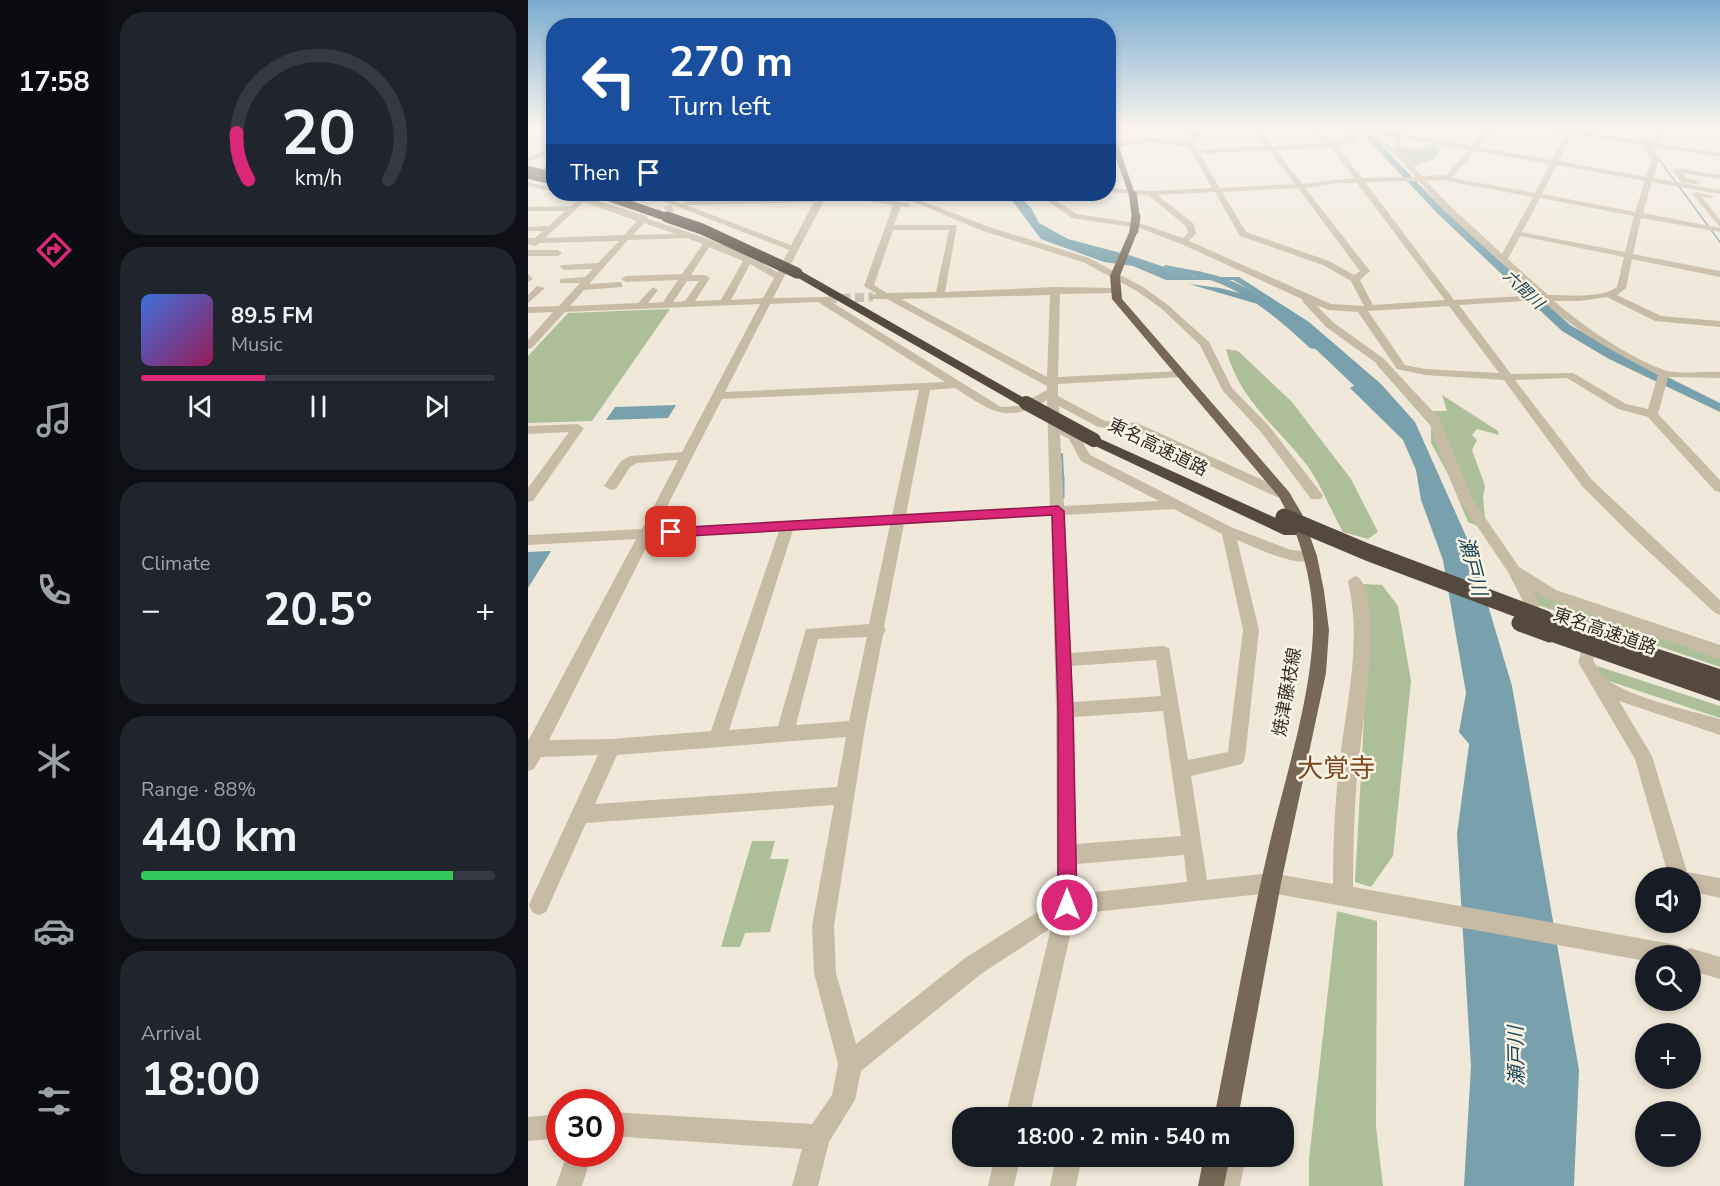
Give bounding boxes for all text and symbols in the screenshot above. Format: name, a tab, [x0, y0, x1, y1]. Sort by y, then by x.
text: 270 m	[669, 34, 793, 91]
icon: left	[570, 42, 648, 120]
text: 17:58	[18, 64, 90, 101]
text: Turn left	[669, 88, 770, 125]
text: 20	[281, 92, 355, 177]
icon: arrive	[632, 156, 665, 189]
text: Then	[570, 158, 620, 188]
text: km/h	[294, 164, 342, 194]
icon: directions	[33, 229, 75, 271]
water label: 六間川	[1498, 265, 1550, 316]
text: 89.5 FM	[231, 301, 313, 331]
text: Music	[231, 331, 283, 358]
icon: previous	[184, 390, 217, 423]
icon: pause	[302, 390, 335, 423]
icon: next	[420, 390, 453, 423]
icon: music	[33, 399, 75, 441]
street label: 東名高速道路	[1104, 413, 1212, 481]
pin	[645, 506, 696, 557]
icon: arrive	[654, 515, 687, 548]
water label: 瀬戸川	[1452, 534, 1493, 600]
text: Climate	[141, 550, 210, 577]
icon: phone	[33, 569, 75, 611]
text: 20.5°	[263, 580, 373, 641]
text: −	[141, 588, 161, 633]
text: +	[475, 588, 495, 633]
street label: 東名高速道路	[1550, 602, 1660, 660]
street label: 焼津藤枝線	[1267, 646, 1307, 738]
icon: climate	[33, 740, 75, 782]
district label: 大覚寺	[1297, 751, 1375, 786]
text: Range · 88%	[141, 776, 256, 803]
text: 440 km	[141, 806, 298, 867]
map controls	[1635, 867, 1701, 1167]
button: sound	[1635, 867, 1701, 933]
position arrow	[1035, 873, 1099, 937]
icon: car	[33, 910, 75, 952]
button: search	[1635, 945, 1701, 1011]
text: Arrival	[141, 1020, 201, 1047]
button: +	[1635, 1023, 1701, 1089]
water label: 瀬戸川	[1502, 1024, 1531, 1086]
text: 18:00	[141, 1050, 260, 1111]
icon: filters	[33, 1080, 75, 1122]
speed limit sign: 30	[546, 1089, 624, 1167]
button: −	[1635, 1101, 1701, 1167]
text: 18:00 · 2 min · 540 m	[1016, 1122, 1230, 1152]

